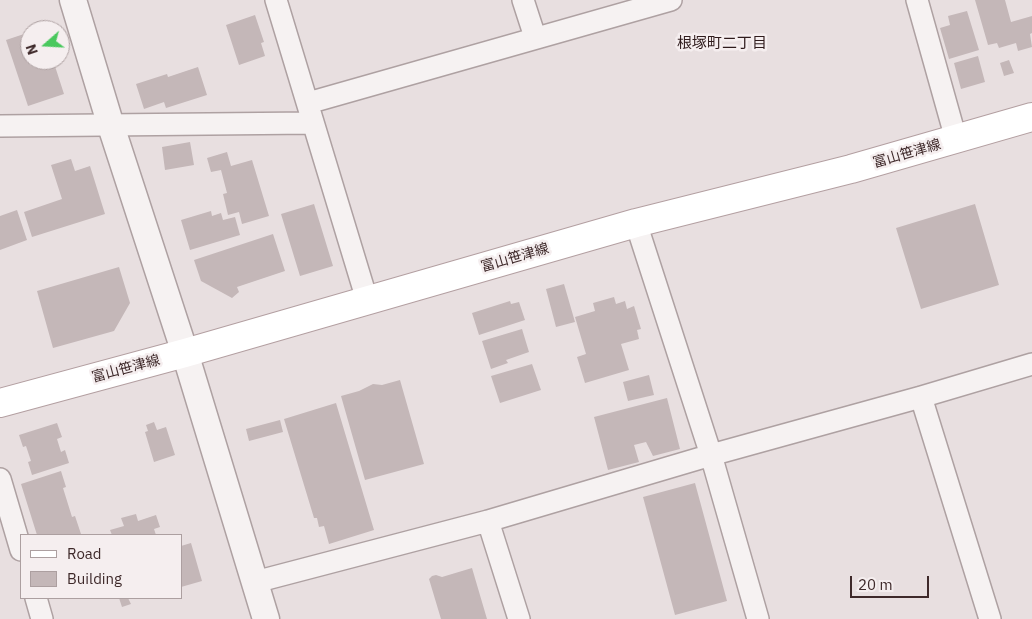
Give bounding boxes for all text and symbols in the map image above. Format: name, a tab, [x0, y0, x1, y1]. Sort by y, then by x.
north arrow	[20, 20, 70, 70]
district label: 根塚町二丁目	[677, 35, 767, 53]
text: N	[22, 42, 42, 57]
street label: 富山笹津線	[871, 136, 943, 172]
street label: 富山笹津線	[479, 240, 551, 276]
street label: 富山笹津線	[90, 352, 162, 386]
legend	[20, 534, 182, 599]
text: Road	[67, 544, 102, 563]
scale bar	[852, 566, 931, 598]
text: Building	[67, 569, 122, 588]
text: 20 m	[858, 575, 893, 594]

